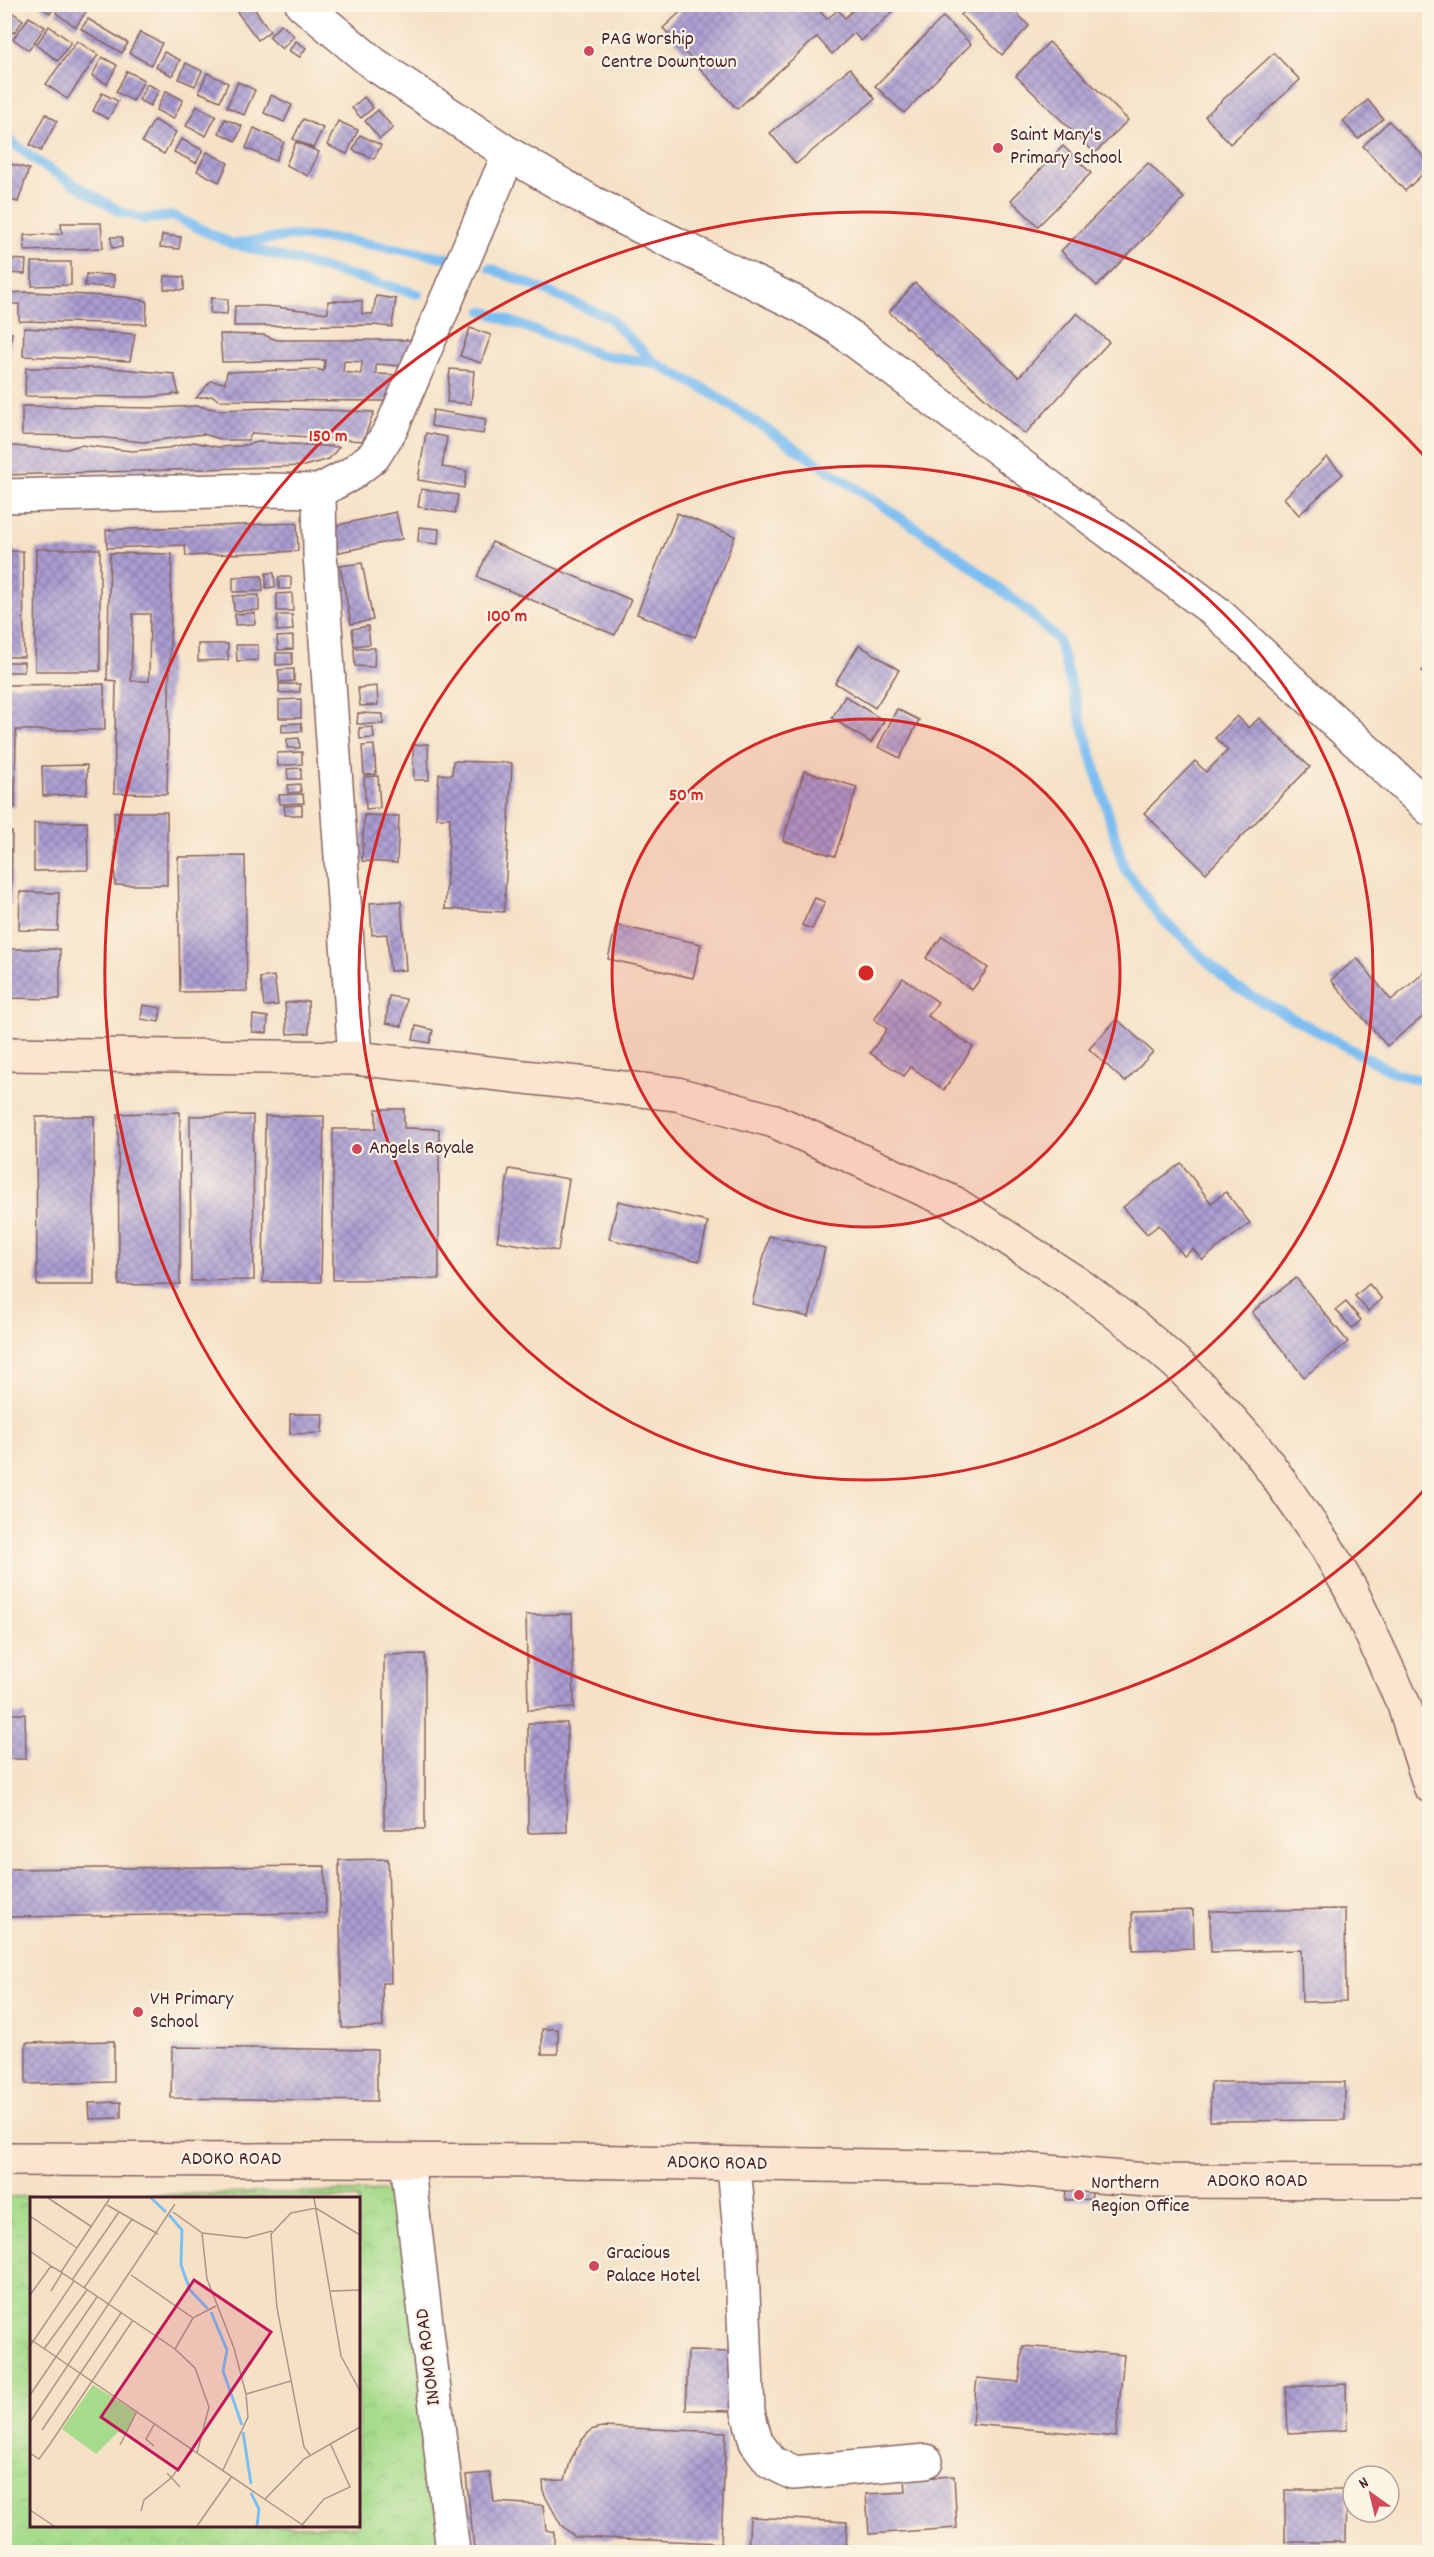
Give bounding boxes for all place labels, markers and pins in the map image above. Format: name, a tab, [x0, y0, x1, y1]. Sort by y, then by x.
place label: PAG Worship Centre Downtown	[601, 26, 737, 77]
marker: PAG Worship Centre Downtown	[582, 44, 596, 58]
place label: Saint Mary's Primary School	[1010, 122, 1122, 173]
marker: Saint Mary's Primary School	[991, 141, 1005, 155]
centre of rings	[856, 963, 876, 983]
place label: Angels Royale	[369, 1135, 474, 1163]
marker: Angels Royale	[350, 1142, 364, 1156]
place label: VH Primary School	[150, 1986, 234, 2037]
marker: VH Primary School	[131, 2005, 145, 2019]
place label: Northern Region Office	[1091, 2170, 1190, 2221]
marker: Northern Region Office	[1072, 2188, 1086, 2202]
place label: Gracious Palace Hotel	[606, 2240, 700, 2291]
marker: Gracious Palace Hotel	[587, 2259, 601, 2273]

